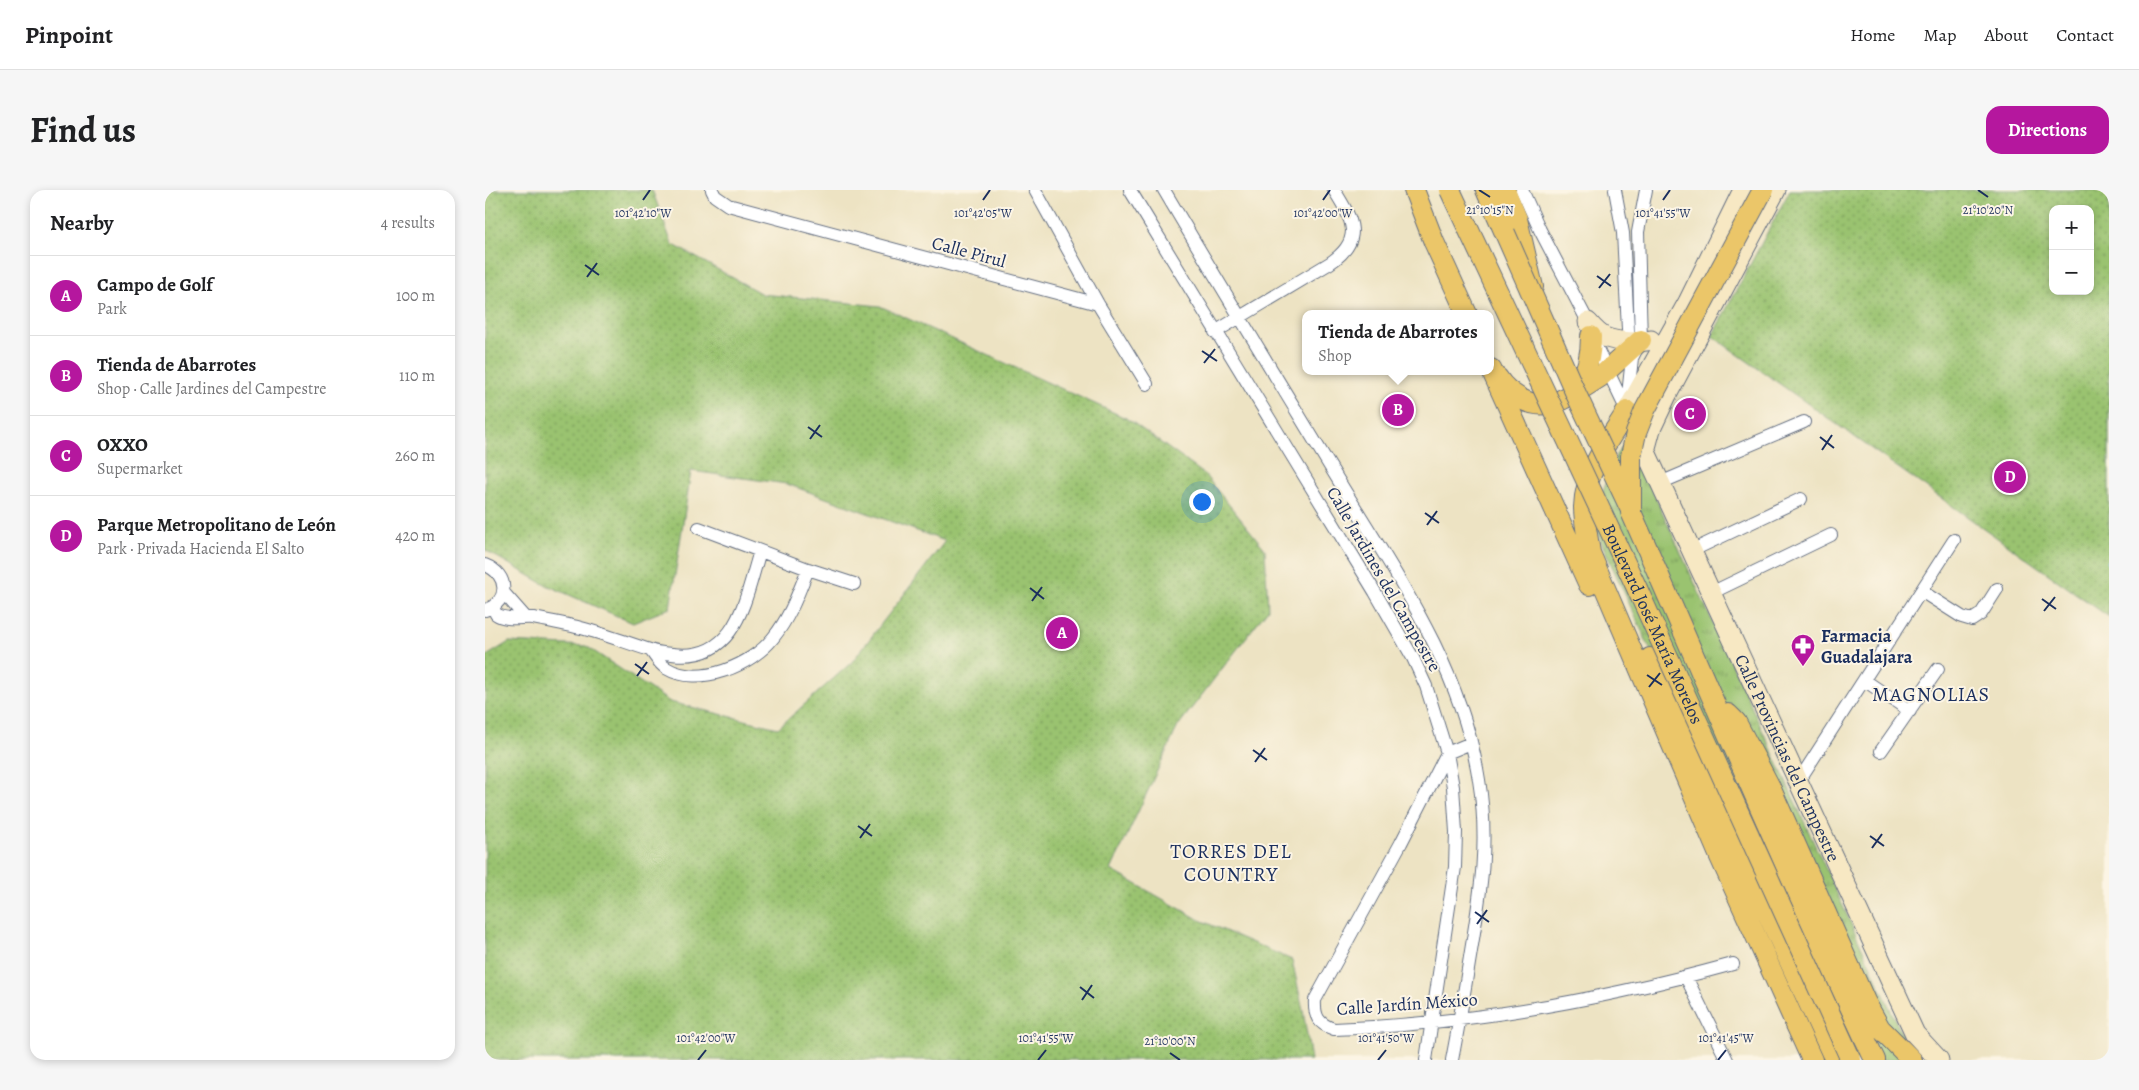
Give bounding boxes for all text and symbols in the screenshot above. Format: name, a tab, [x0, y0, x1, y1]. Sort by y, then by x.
text: Pinpoint	[25, 19, 113, 51]
text: Home	[1850, 23, 1895, 47]
text: Map	[1923, 23, 1956, 47]
text: About	[1984, 23, 2028, 47]
text: Contact	[2056, 23, 2114, 47]
text: Find us	[30, 106, 136, 154]
button: Directions	[1986, 106, 2109, 154]
text: 21°10'15"N	[1466, 202, 1514, 218]
text: 21°10'20"N	[1963, 202, 2014, 218]
text: 101°42'10"W	[615, 205, 672, 221]
text: 101°42'05"W	[954, 205, 1013, 221]
text: 101°42'00"W	[1293, 205, 1353, 221]
text: 101°41'55"W	[1636, 205, 1691, 221]
map controls	[2049, 205, 2094, 295]
button: +	[2049, 205, 2094, 250]
text: Nearby	[50, 209, 113, 237]
text: 4 results	[381, 212, 435, 234]
street label: Calle Pirul	[929, 231, 1009, 274]
button: −	[2049, 250, 2094, 295]
text: Campo de Golf	[97, 272, 213, 298]
text: A	[61, 285, 71, 307]
text: 100 m	[396, 285, 435, 307]
text: Park	[97, 298, 127, 320]
popup	[1302, 310, 1494, 375]
text: Tienda de Abarrotes	[1318, 319, 1478, 345]
text: Shop	[1318, 345, 1352, 367]
text: Tienda de Abarrotes	[97, 352, 256, 378]
text: B	[61, 365, 71, 387]
text: 110 m	[399, 365, 435, 387]
text: Shop · Calle Jardines del Campestre	[97, 378, 326, 400]
pin: B	[1382, 391, 1414, 429]
pin: C	[1674, 395, 1706, 433]
text: OXXO	[97, 432, 148, 458]
text: C	[61, 445, 71, 467]
text: 260 m	[395, 445, 435, 467]
text: Supermarket	[97, 458, 183, 480]
pin: D	[1994, 458, 2026, 496]
street label: Calle Jardines del Campestre	[1321, 482, 1447, 676]
your location	[1189, 489, 1215, 515]
text: Parque Metropolitano de León	[97, 512, 336, 538]
street label: Boulevard José María Morelos	[1596, 520, 1709, 728]
text: D	[60, 525, 72, 547]
text: 420 m	[395, 525, 435, 547]
text: Park · Privada Hacienda El Salto	[97, 538, 304, 560]
pin: A	[1046, 614, 1078, 652]
place label: Farmacia Guadalajara	[1821, 624, 1913, 669]
pharmacy icon: Farmacia Guadalajara	[1790, 633, 1816, 667]
street label: Calle Provincias del Campestre	[1729, 650, 1846, 866]
district label: MAGNOLIAS	[1872, 681, 1990, 708]
district label: TORRES DEL COUNTRY	[1170, 838, 1292, 888]
street label: Calle Jardín México	[1336, 987, 1478, 1021]
text: 101°42'00"W	[676, 1030, 736, 1046]
text: 101°41'55"W	[1019, 1030, 1074, 1046]
text: 101°41'50"W	[1358, 1030, 1415, 1046]
text: 101°41'45"W	[1698, 1030, 1754, 1046]
text: 21°10'00"N	[1144, 1033, 1196, 1049]

